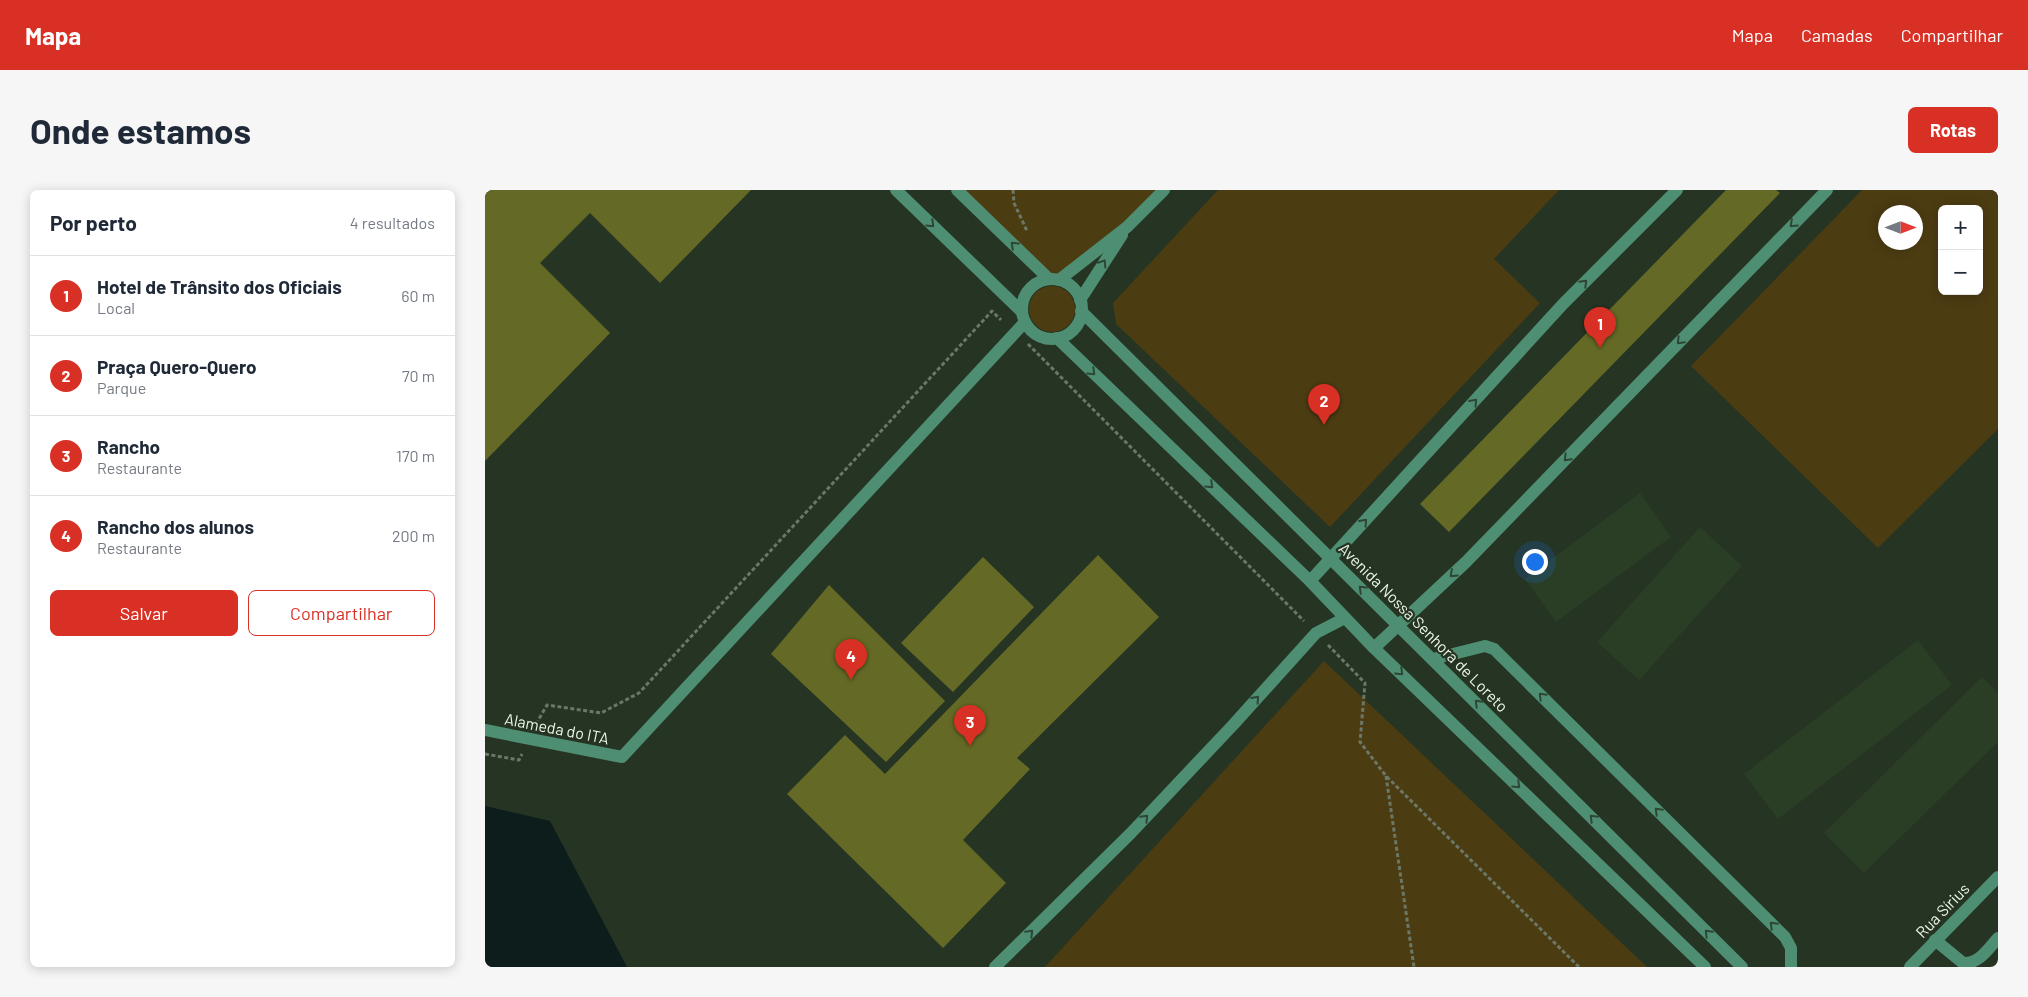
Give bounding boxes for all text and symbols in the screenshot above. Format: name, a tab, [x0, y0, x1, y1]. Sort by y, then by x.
text: Mapa	[25, 21, 81, 50]
text: Mapa	[1732, 24, 1773, 46]
text: Camadas	[1801, 24, 1873, 46]
text: Compartilhar	[1901, 24, 2003, 46]
button: Rotas	[1908, 107, 1998, 153]
text: Onde estamos	[30, 109, 251, 151]
north arrow	[1878, 205, 1923, 250]
map controls	[1938, 205, 1983, 295]
button: +	[1938, 205, 1983, 250]
text: Por perto	[50, 210, 137, 235]
text: 4 resultados	[350, 213, 435, 232]
one-way arrow	[925, 218, 934, 227]
one-way arrow	[1789, 218, 1798, 227]
one-way arrow	[1011, 242, 1020, 251]
button: −	[1938, 250, 1983, 295]
one-way arrow	[1097, 260, 1107, 269]
text: Hotel de Trânsito dos Oficiais	[97, 275, 342, 298]
one-way arrow	[1578, 280, 1587, 289]
text: 1	[63, 286, 69, 305]
text: 60 m	[401, 286, 435, 305]
text: Local	[97, 298, 135, 317]
pin: 1	[1584, 307, 1616, 348]
one-way arrow	[1677, 335, 1686, 344]
text: Praça Quero-Quero	[97, 355, 257, 378]
text: 2	[62, 366, 70, 385]
text: 70 m	[402, 366, 435, 385]
one-way arrow	[1087, 366, 1096, 375]
text: Parque	[97, 378, 146, 397]
pin: 2	[1308, 384, 1340, 425]
one-way arrow	[1468, 399, 1477, 408]
text: Rancho	[97, 435, 160, 458]
text: 3	[62, 446, 70, 465]
text: 170 m	[396, 446, 435, 465]
one-way arrow	[1564, 452, 1573, 461]
text: Restaurante	[97, 458, 182, 477]
one-way arrow	[1204, 479, 1213, 488]
text: Rancho dos alunos	[97, 515, 254, 538]
one-way arrow	[1359, 519, 1368, 528]
text: 4	[61, 526, 71, 545]
text: 200 m	[392, 526, 435, 545]
text: Restaurante	[97, 538, 182, 557]
street label: Avenida Nossa Senhora de Loreto	[1335, 538, 1513, 716]
your location	[1522, 549, 1548, 575]
one-way arrow	[1450, 568, 1459, 577]
one-way arrow	[1359, 586, 1368, 595]
button: Salvar	[50, 590, 238, 636]
button: Compartilhar	[248, 590, 435, 636]
pin: 4	[835, 639, 867, 680]
one-way arrow	[1394, 666, 1403, 675]
one-way arrow	[1539, 693, 1548, 702]
one-way arrow	[1250, 696, 1259, 705]
one-way arrow	[1474, 700, 1483, 709]
pin: 3	[954, 705, 986, 746]
street label: Alameda do ITA	[503, 709, 611, 747]
one-way arrow	[1511, 779, 1520, 788]
one-way arrow	[1654, 808, 1663, 817]
one-way arrow	[1139, 814, 1148, 823]
one-way arrow	[1589, 815, 1598, 824]
street label: Rua Sírius	[1911, 879, 1973, 941]
one-way arrow	[1770, 922, 1779, 931]
one-way arrow	[1024, 929, 1033, 938]
one-way arrow	[1705, 929, 1714, 938]

